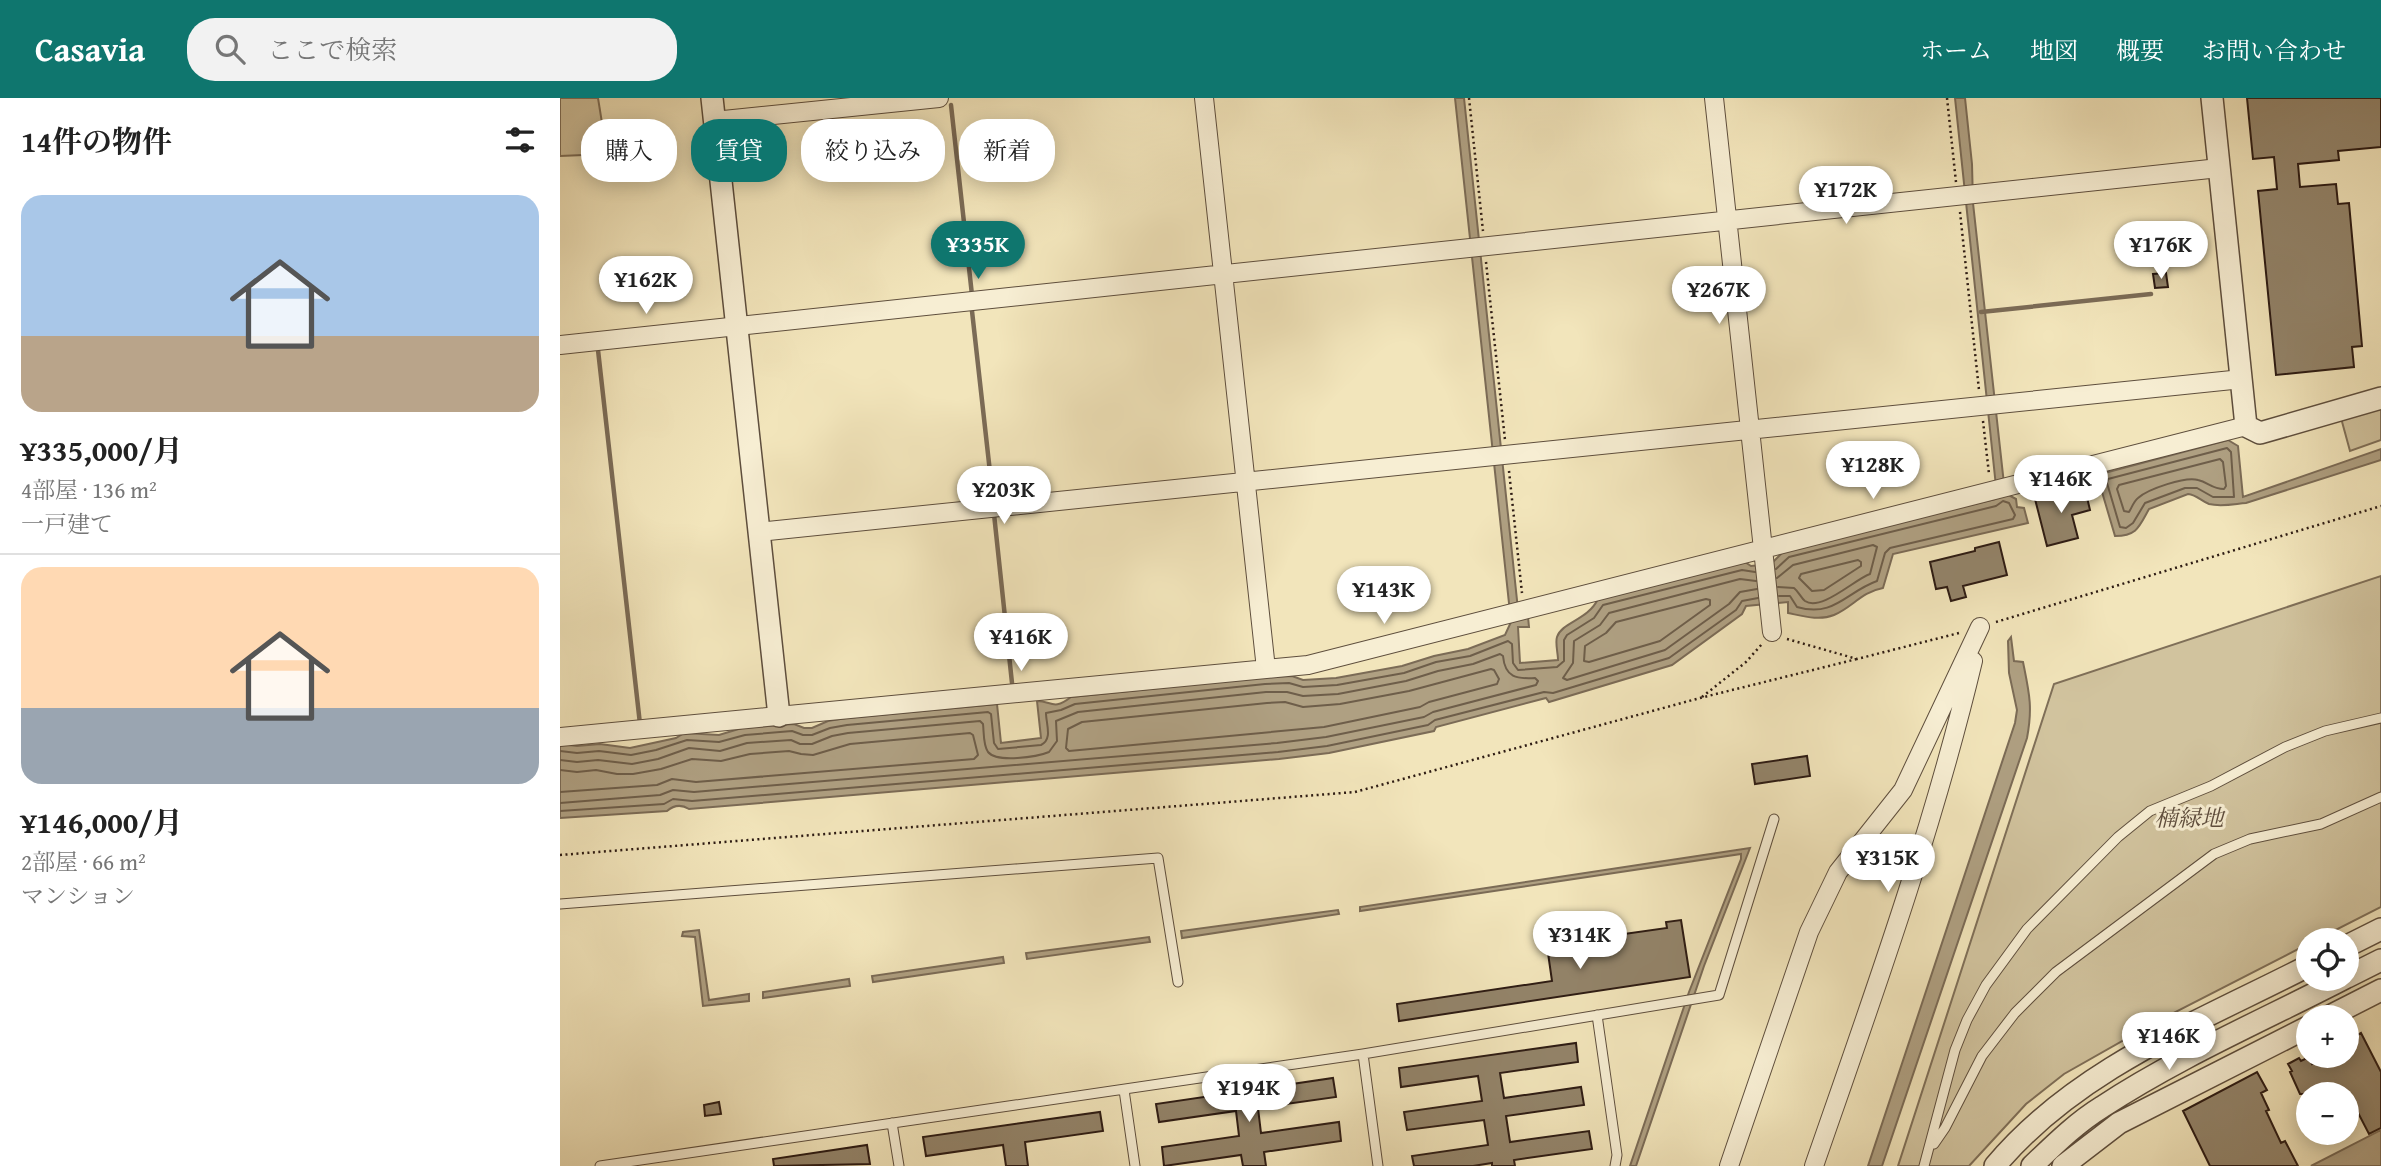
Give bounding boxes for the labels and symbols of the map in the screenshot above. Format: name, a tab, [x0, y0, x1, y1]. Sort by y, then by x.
pin: ¥172K	[1797, 166, 1895, 226]
pin: ¥335K	[929, 222, 1027, 281]
pin: ¥176K	[2112, 222, 2210, 281]
pin: ¥162K	[597, 256, 695, 316]
pin: ¥267K	[1670, 266, 1768, 326]
pin: ¥128K	[1824, 442, 1922, 501]
pin: ¥146K	[2012, 456, 2110, 515]
pin: ¥203K	[955, 466, 1053, 526]
pin: ¥143K	[1335, 566, 1433, 626]
pin: ¥416K	[972, 614, 1070, 673]
park label: 楠緑地	[2155, 801, 2227, 834]
pin: ¥315K	[1839, 834, 1937, 894]
pin: ¥314K	[1531, 912, 1629, 971]
pin: ¥146K	[2120, 1012, 2218, 1072]
pin: ¥194K	[1200, 1065, 1298, 1124]

